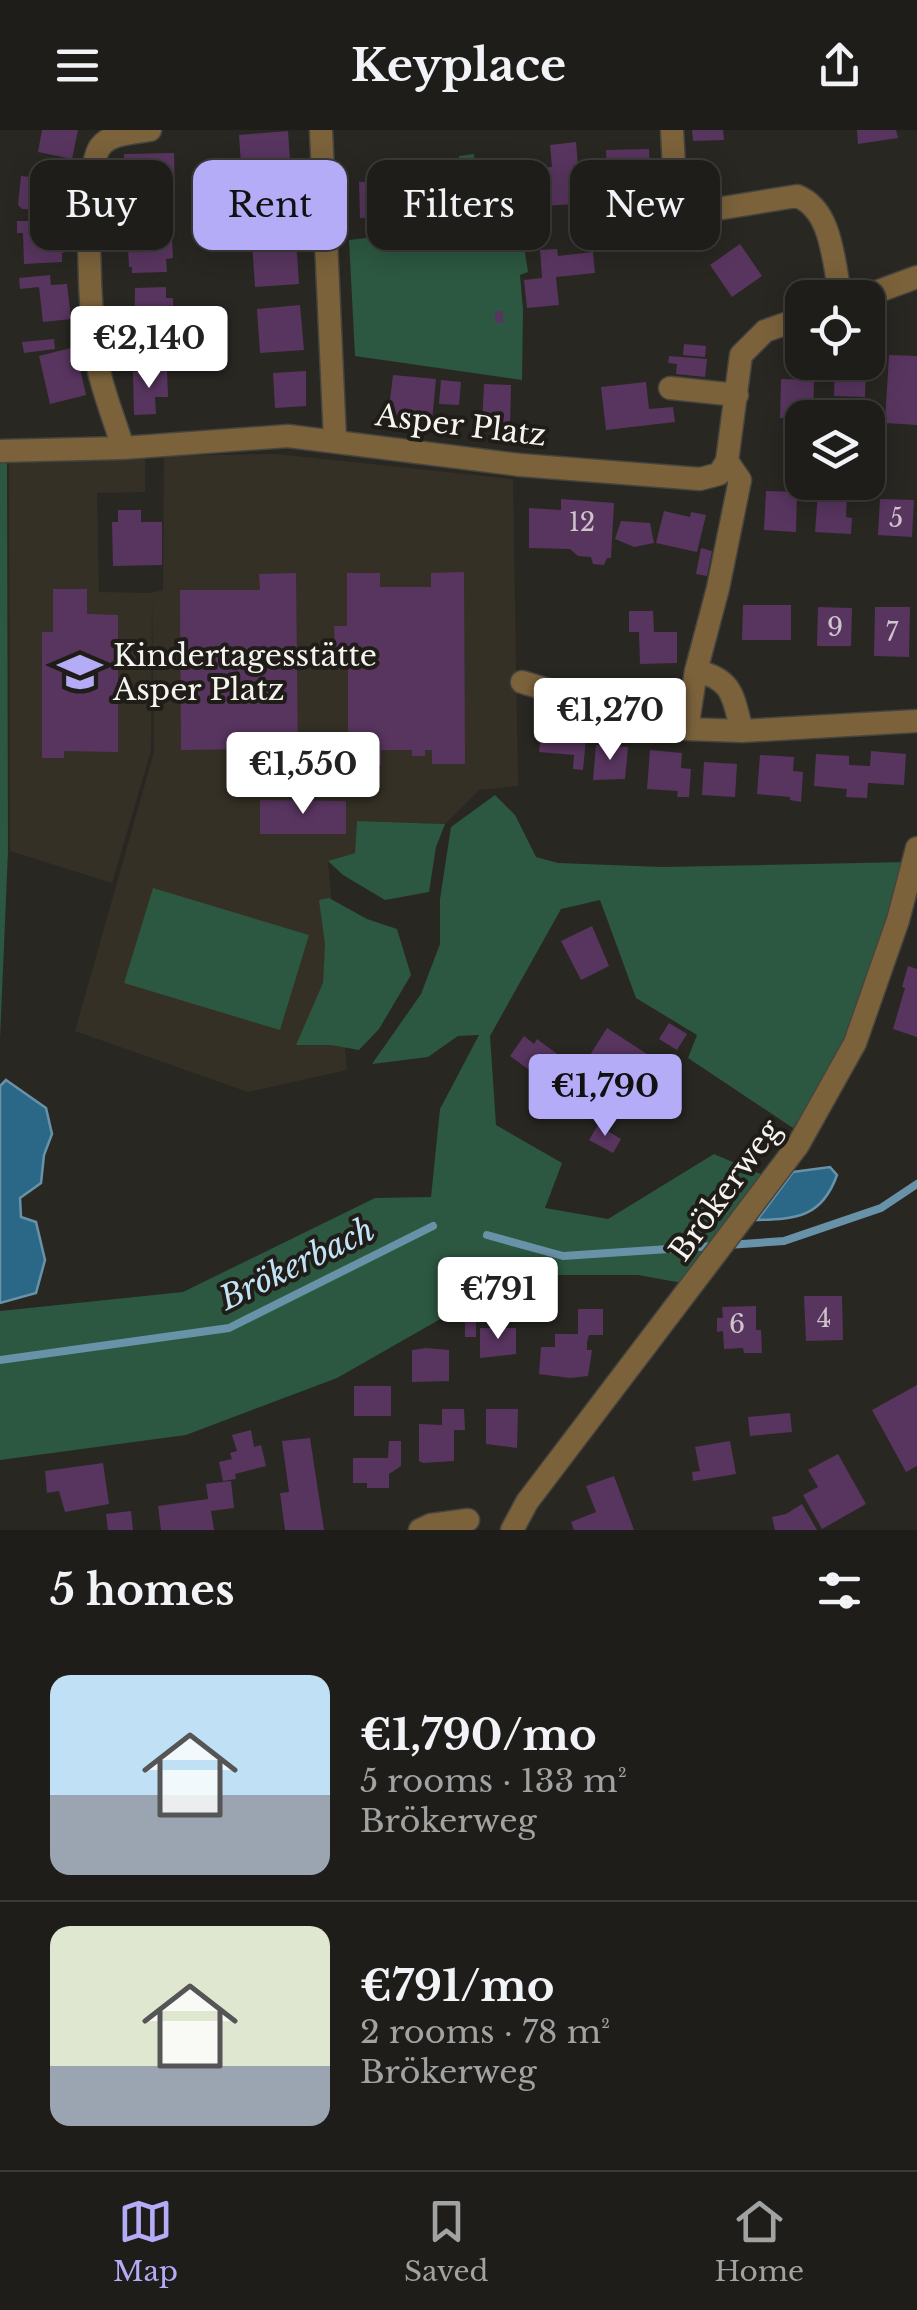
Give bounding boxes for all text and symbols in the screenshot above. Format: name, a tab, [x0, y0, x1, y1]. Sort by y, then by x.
text: Keyplace	[351, 37, 566, 93]
icon: menu	[50, 38, 105, 93]
icon: share	[812, 38, 867, 93]
chip: Buy	[30, 160, 173, 250]
chip: Rent	[193, 160, 347, 250]
chip: Filters	[367, 160, 550, 250]
chip: New	[570, 160, 720, 250]
map controls	[785, 280, 885, 500]
button: locate	[785, 280, 885, 380]
pin: €2,140	[68, 306, 230, 391]
text: €2,140	[93, 318, 205, 358]
street label: Asper Platz	[373, 396, 548, 454]
button: layers	[785, 400, 885, 500]
house number: 5	[889, 503, 903, 534]
house number: 12	[569, 507, 595, 538]
house number: 9	[827, 612, 843, 643]
house number: 7	[886, 617, 899, 648]
place label: Kindertagesstätte Asper Platz	[112, 637, 377, 708]
school or university icon: Kindertagesstätte Asper Platz	[56, 648, 104, 696]
pin: €1,270	[529, 678, 691, 763]
text: €1,270	[556, 690, 664, 730]
pin: €1,550	[222, 732, 384, 817]
text: €1,550	[249, 744, 357, 784]
pin: €1,790	[524, 1054, 686, 1139]
text: €1,790	[551, 1066, 659, 1106]
street label: Brökerweg	[661, 1111, 789, 1268]
water label: Brökerbach	[212, 1209, 381, 1319]
pin: €791	[439, 1257, 557, 1342]
text: €791	[460, 1269, 536, 1309]
house number: 4	[817, 1303, 831, 1334]
house number: 6	[729, 1309, 745, 1340]
icon: filters	[812, 1563, 867, 1618]
text: 5 homes	[50, 1564, 234, 1616]
text: €1,790/mo	[360, 1709, 597, 1761]
icon: home	[130, 1715, 250, 1835]
text: 5 rooms · 133 m²	[360, 1761, 627, 1801]
text: Brökerweg	[360, 1801, 537, 1841]
text: €791/mo	[360, 1960, 555, 2012]
icon: home	[130, 1966, 250, 2086]
text: 2 rooms · 78 m²	[360, 2012, 610, 2052]
text: Brökerweg	[360, 2052, 537, 2092]
tab: Map	[113, 2194, 178, 2289]
tab: Saved	[404, 2194, 488, 2289]
tab: Home	[714, 2194, 804, 2289]

